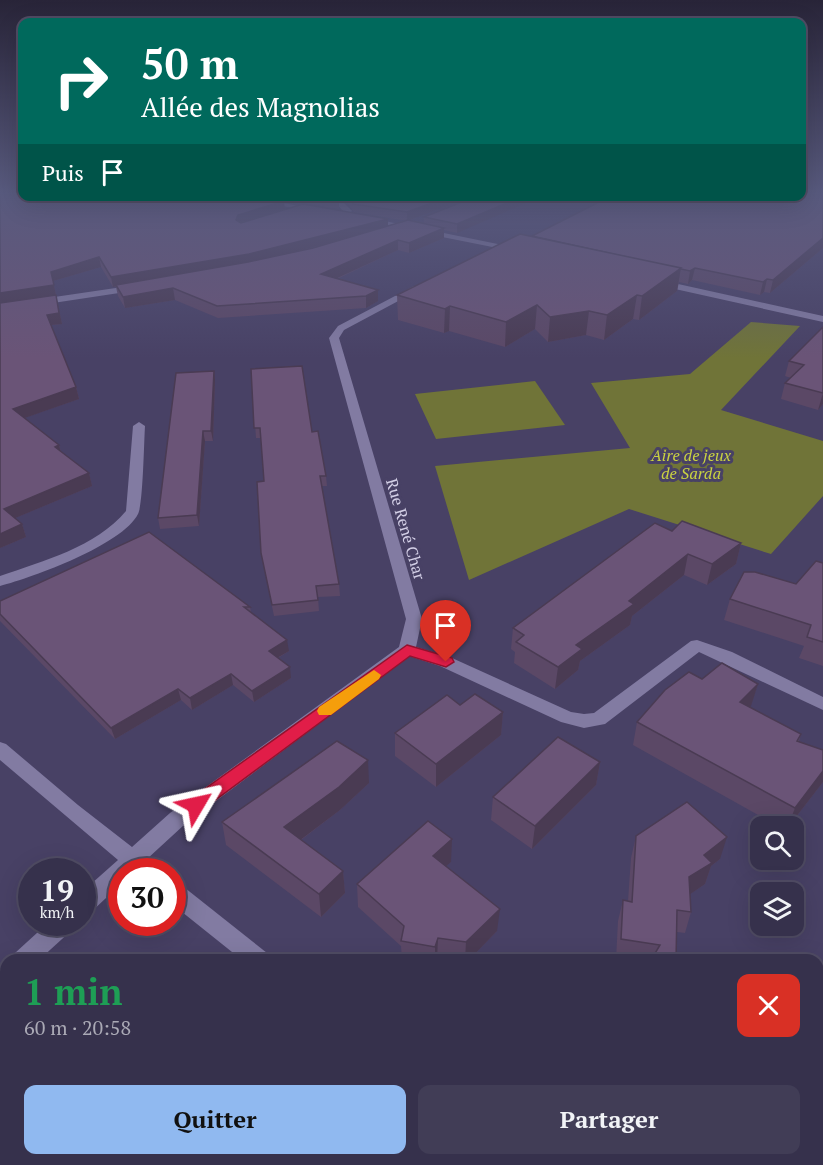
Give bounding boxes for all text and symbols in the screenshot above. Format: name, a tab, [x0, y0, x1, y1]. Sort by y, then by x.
text: 50 m	[141, 35, 239, 91]
icon: right	[42, 42, 120, 120]
text: Allée des Magnolias	[141, 89, 380, 125]
icon: arrive	[96, 156, 129, 189]
text: Puis	[42, 158, 84, 187]
park label: Aire de jeux de Sarda	[650, 444, 732, 484]
street label: Rue René Char	[381, 476, 431, 583]
pin	[420, 600, 471, 662]
icon: arrive	[429, 609, 462, 642]
position arrow	[164, 773, 228, 837]
map controls	[750, 816, 804, 936]
button: search	[750, 816, 804, 870]
speed limit sign: 30	[108, 858, 186, 936]
text: 19	[40, 870, 74, 910]
button: layers	[750, 882, 804, 936]
text: km/h	[40, 902, 74, 922]
text: 1 min	[24, 968, 122, 1015]
button: close	[737, 974, 800, 1037]
text: 60 m · 20:58	[24, 1014, 131, 1041]
button: Quitter	[24, 1085, 406, 1154]
button: Partager	[418, 1085, 800, 1154]

